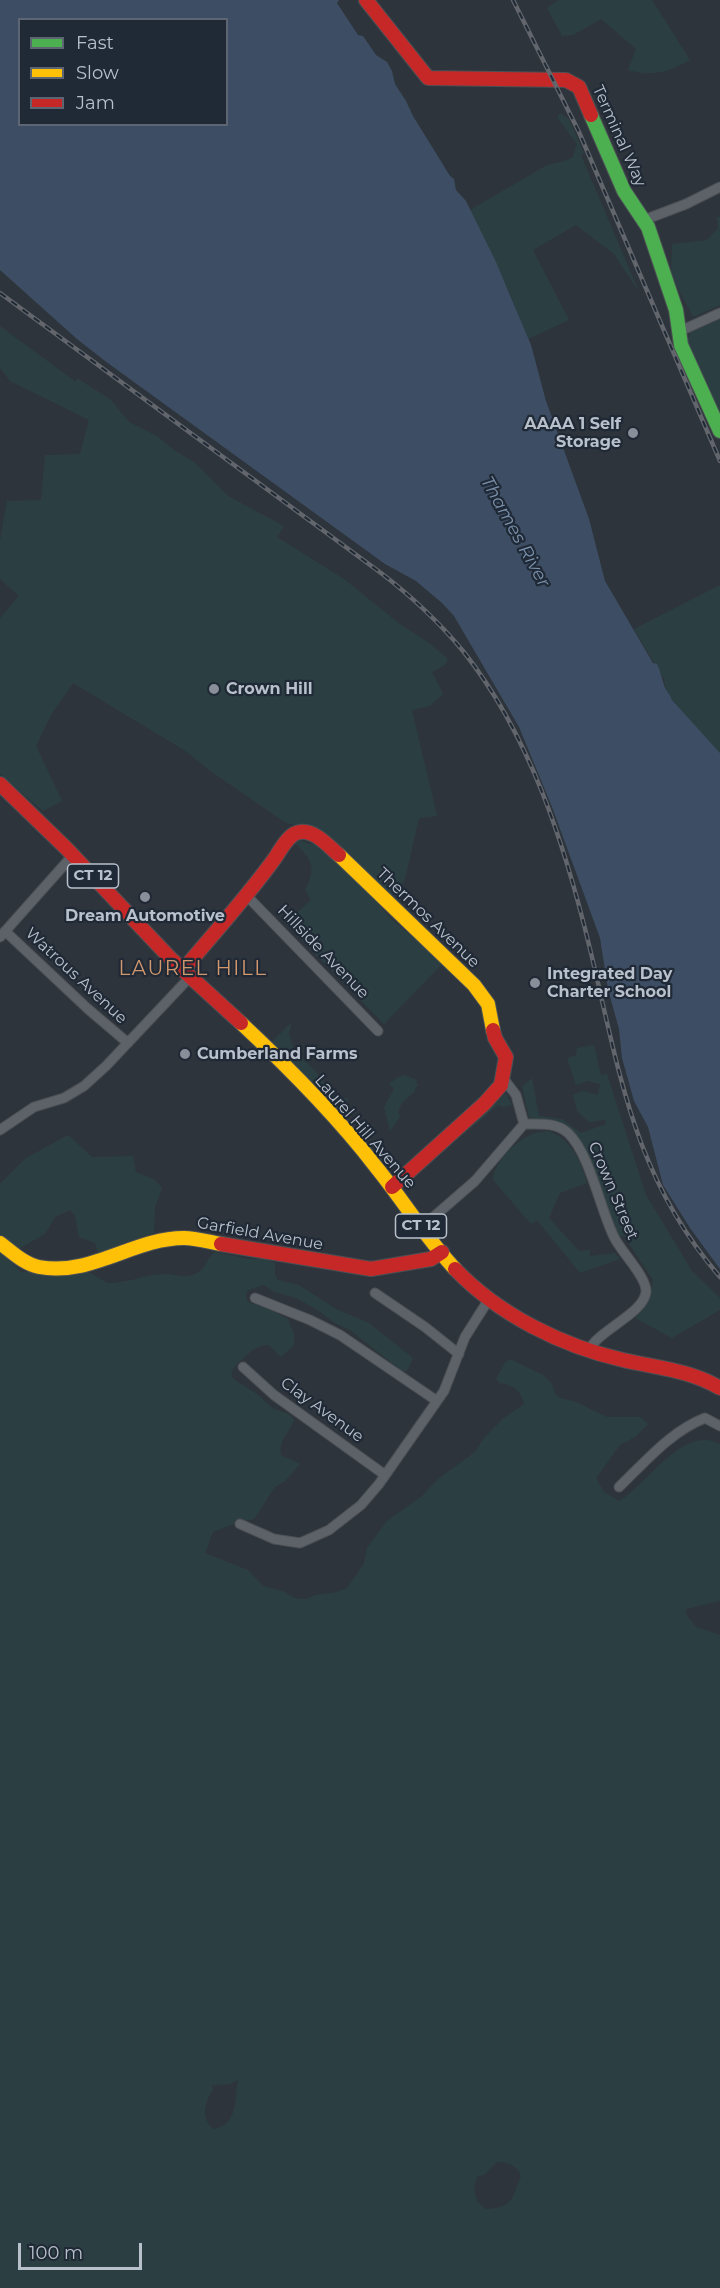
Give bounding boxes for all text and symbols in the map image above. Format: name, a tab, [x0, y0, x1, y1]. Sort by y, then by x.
legend	[18, 18, 228, 126]
text: Fast	[76, 32, 114, 54]
text: Slow	[76, 62, 119, 84]
street label: Terminal Way	[588, 82, 650, 190]
text: Jam	[76, 92, 115, 114]
place label: AAAA 1 Self Storage	[524, 414, 621, 452]
marker: AAAA 1 Self Storage	[626, 426, 640, 440]
water label: Thames River	[476, 473, 554, 591]
place label: Crown Hill	[226, 679, 313, 699]
marker: Crown Hill	[207, 682, 221, 696]
road number: CT 12	[68, 864, 118, 888]
street label: Thermos Avenue	[373, 864, 483, 972]
marker: Dream Automotive	[138, 890, 152, 904]
street label: Hillside Avenue	[273, 901, 373, 1003]
place label: Dream Automotive	[65, 906, 225, 926]
street label: Watrous Avenue	[21, 924, 131, 1028]
district label: LAUREL HILL	[119, 957, 267, 981]
place label: Integrated Day Charter School	[547, 964, 672, 1002]
marker: Integrated Day Charter School	[528, 976, 542, 990]
place label: Cumberland Farms	[197, 1044, 358, 1064]
marker: Cumberland Farms	[178, 1047, 192, 1061]
street label: Laurel Hill Avenue	[310, 1071, 420, 1193]
street label: Crown Street	[584, 1139, 642, 1243]
street label: Garfield Avenue	[196, 1213, 324, 1255]
road number: CT 12	[396, 1214, 446, 1238]
street label: Clay Avenue	[277, 1373, 367, 1447]
scale bar	[21, 2231, 146, 2269]
text: 100 m	[29, 2242, 83, 2264]

